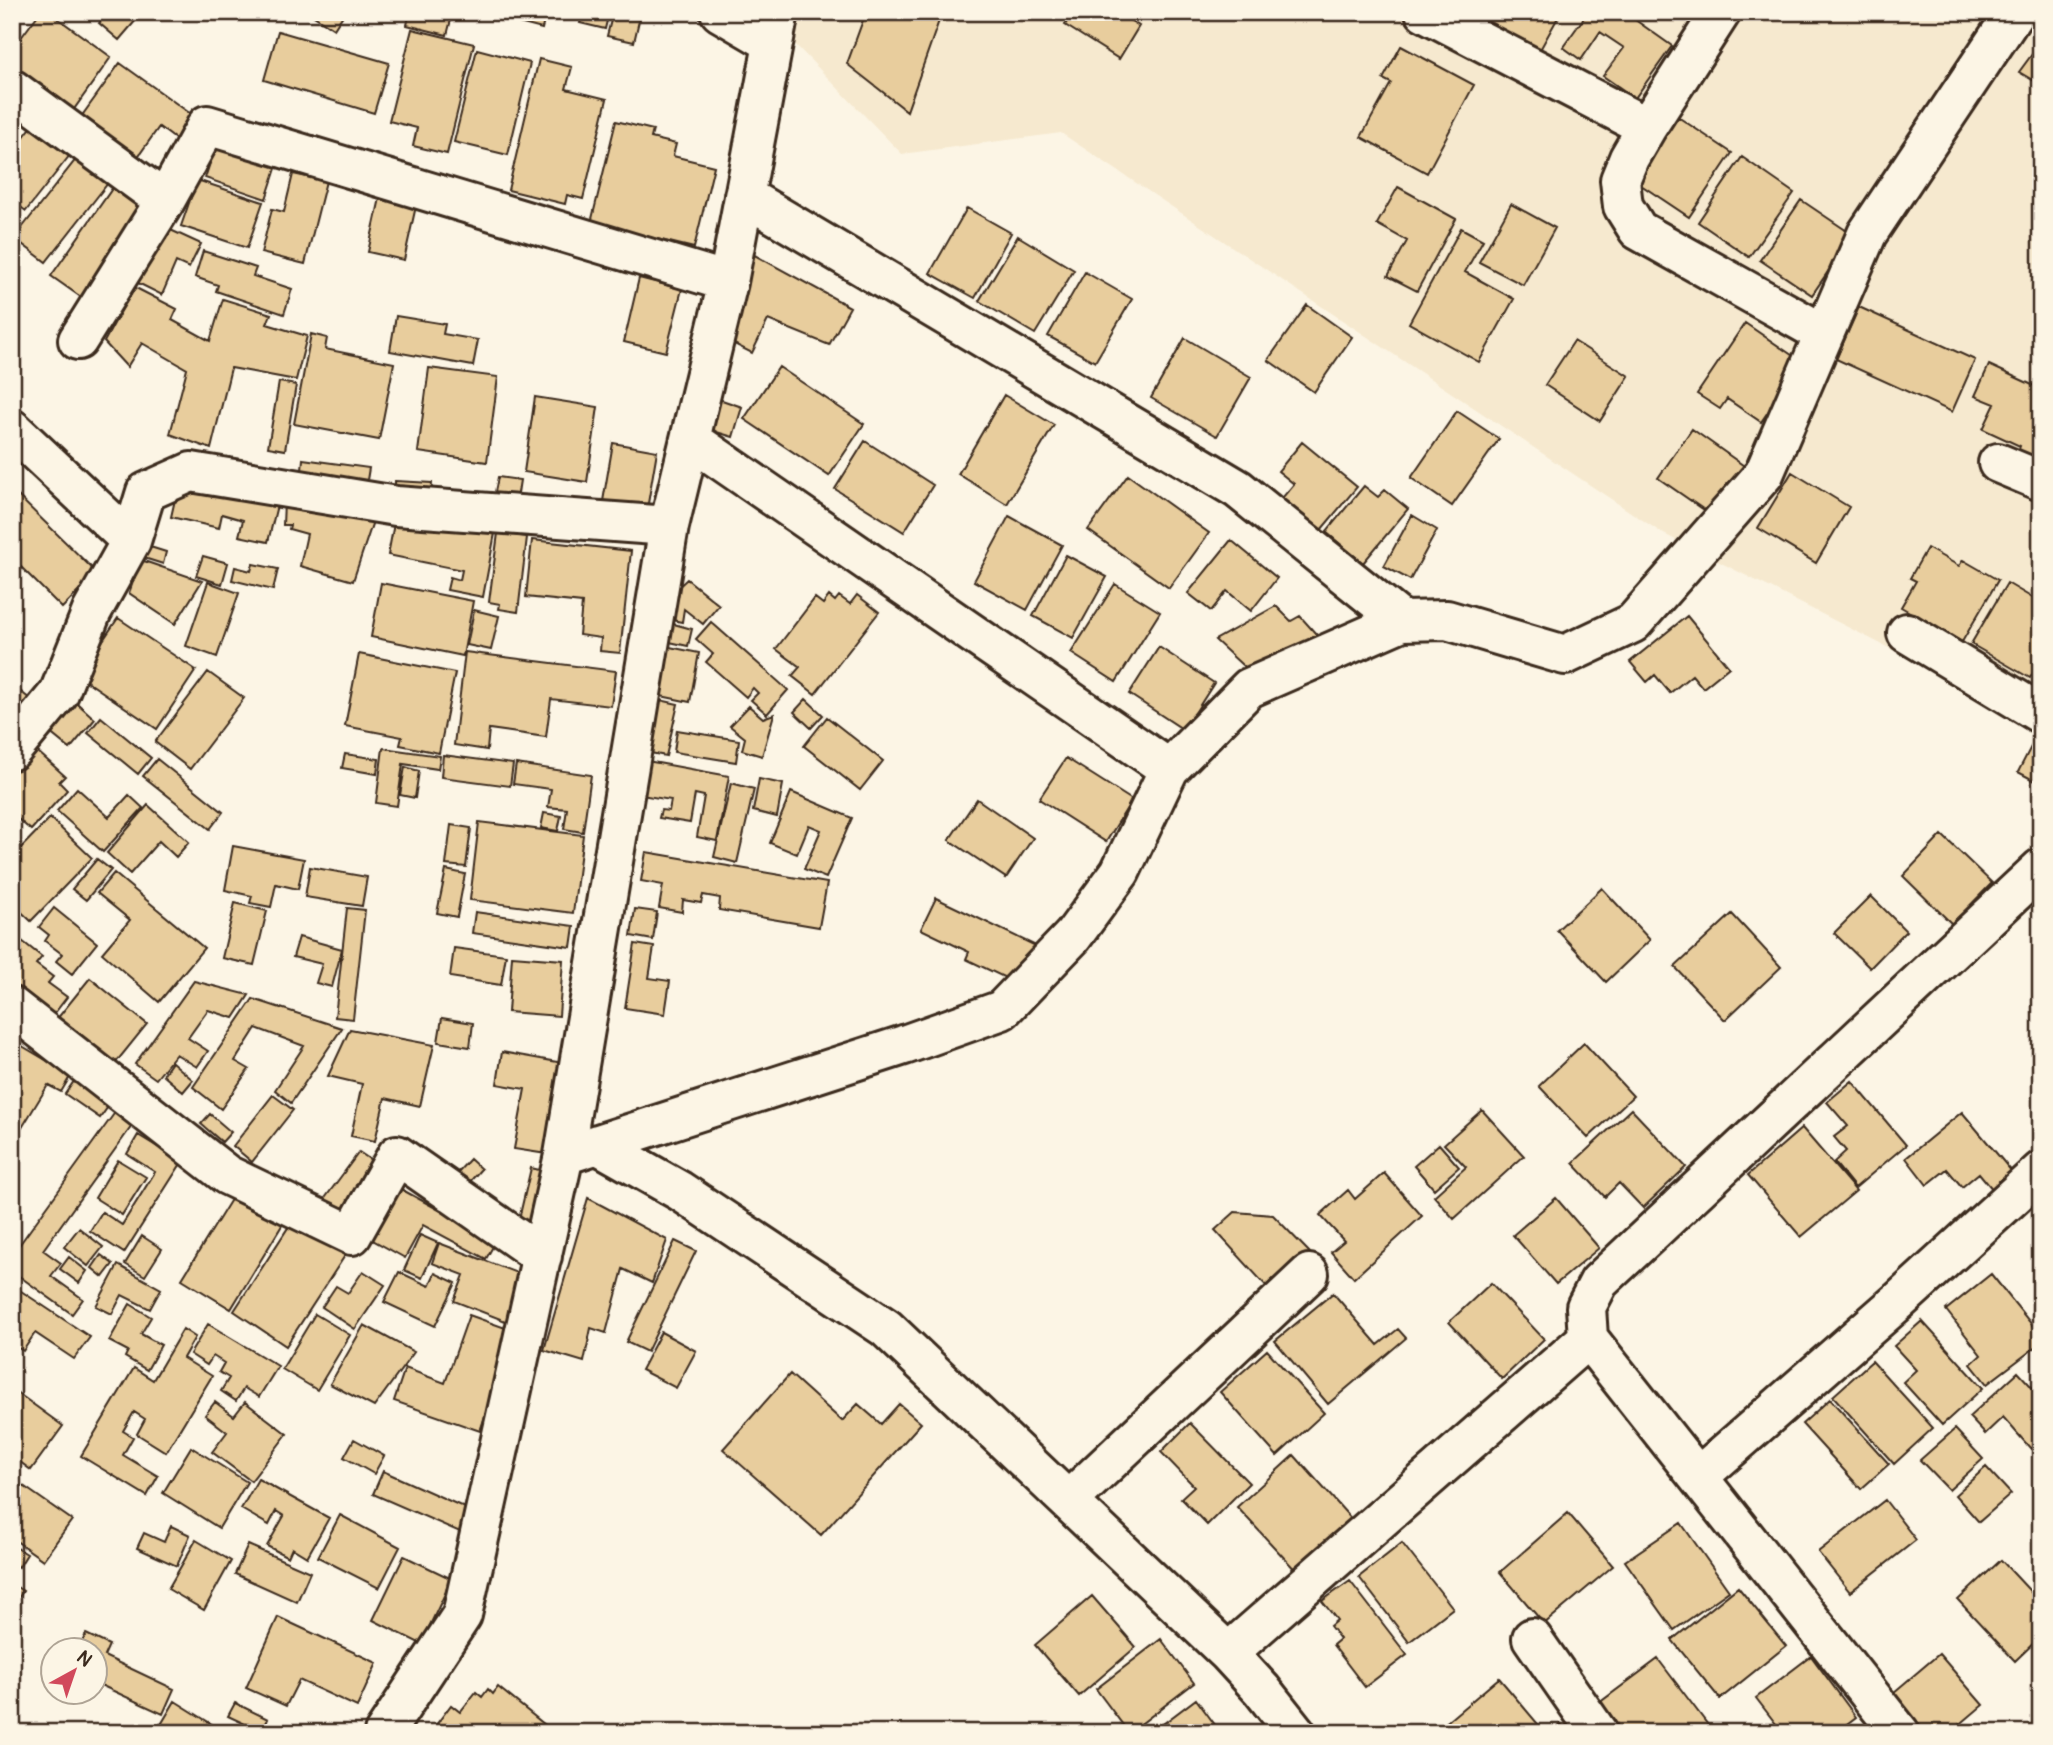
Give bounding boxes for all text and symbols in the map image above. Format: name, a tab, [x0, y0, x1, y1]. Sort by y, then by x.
north arrow	[38, 1636, 108, 1706]
text: N	[72, 1645, 97, 1672]

